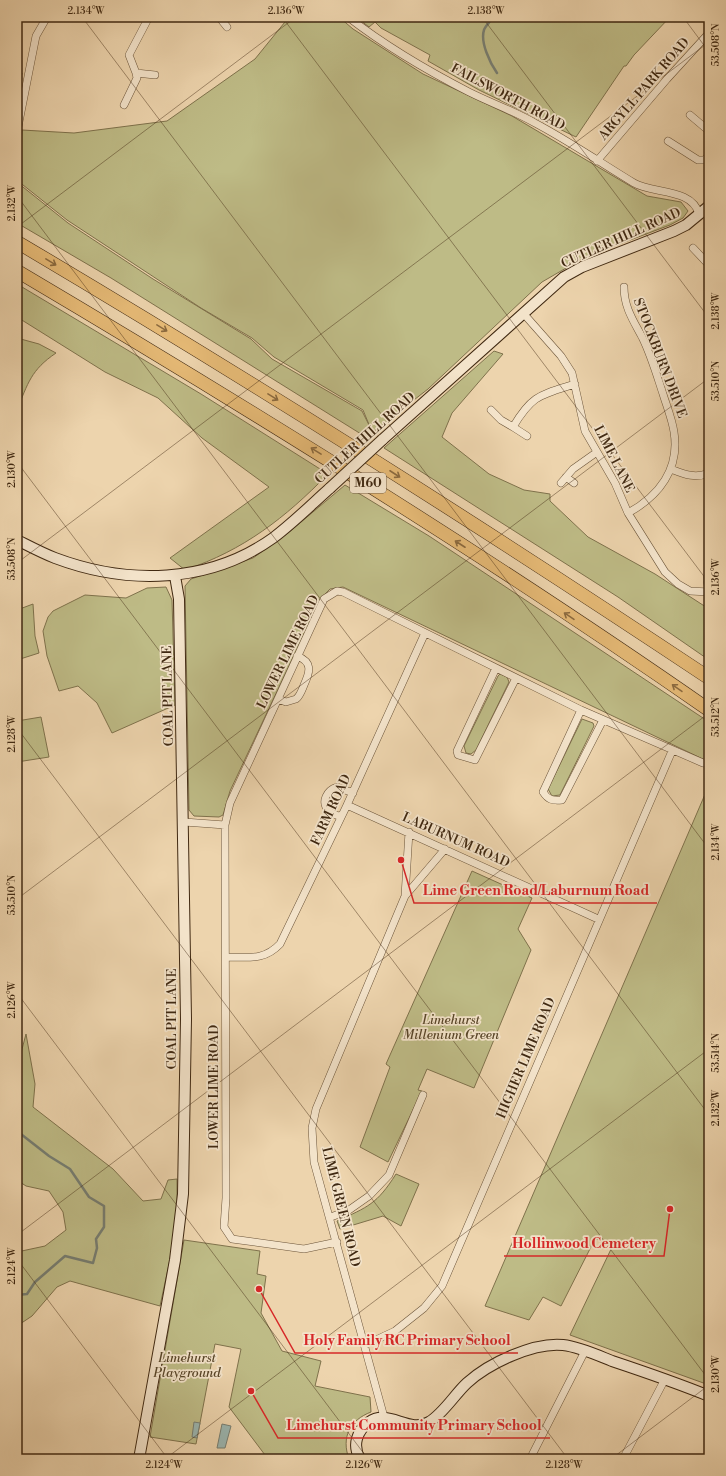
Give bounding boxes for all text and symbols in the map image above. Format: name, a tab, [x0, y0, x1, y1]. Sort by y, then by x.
text: 2.134°W	[68, 5, 105, 17]
text: 2.136°W	[268, 5, 305, 17]
text: 2.138°W	[468, 5, 505, 17]
text: 53.508°N	[710, 23, 722, 66]
street label: ARGYLL PARK ROAD	[595, 35, 693, 144]
street label: FAILSWORTH ROAD	[448, 60, 568, 134]
text: 2.132°W	[6, 184, 18, 221]
street label: CUTLER HILL ROAD	[559, 204, 683, 272]
one-way arrow	[45, 258, 56, 266]
text: 2.138°W	[710, 292, 722, 329]
street label: STOCKBURN DRIVE	[630, 296, 690, 420]
one-way arrow	[156, 325, 168, 333]
text: 53.510°N	[710, 360, 722, 401]
street label: CUTLER HILL ROAD	[312, 389, 418, 487]
one-way arrow	[267, 393, 278, 401]
street label: LIME LANE	[590, 423, 638, 495]
one-way arrow	[310, 447, 322, 455]
text: 2.130°W	[6, 449, 18, 488]
one-way arrow	[389, 470, 401, 478]
road number: M60	[350, 473, 386, 493]
text: 53.508°N	[6, 537, 18, 580]
one-way arrow	[455, 540, 466, 548]
text: 2.136°W	[710, 558, 722, 595]
street label: LOWER LIME ROAD	[254, 593, 322, 711]
one-way arrow	[564, 612, 575, 620]
street label: COAL PIT LANE	[159, 645, 177, 747]
one-way arrow	[672, 684, 683, 692]
text: 53.512°N	[710, 696, 722, 737]
text: 2.128°W	[6, 714, 18, 753]
street label: FARM ROAD	[307, 772, 355, 848]
street label: LABURNUM ROAD	[400, 809, 512, 871]
text: 2.134°W	[710, 823, 722, 860]
text: 53.510°N	[6, 874, 18, 915]
callout: Lime Green Road/Laburnum Road	[414, 877, 657, 903]
text: Lime Green Road/Laburnum Road	[423, 882, 649, 900]
street label: COAL PIT LANE	[164, 969, 180, 1069]
text: 2.126°W	[6, 981, 18, 1019]
street label: HIGHER LIME ROAD	[493, 995, 559, 1121]
park label: Limehurst Millenium Green	[403, 1012, 500, 1043]
street label: LOWER LIME ROAD	[206, 1025, 222, 1149]
text: 53.514°N	[710, 1033, 722, 1073]
text: 2.132°W	[710, 1089, 722, 1126]
street label: LIME GREEN ROAD	[318, 1145, 364, 1269]
callout: Hollinwood Cemetery	[504, 1230, 664, 1256]
text: Hollinwood Cemetery	[512, 1235, 657, 1253]
text: 2.124°W	[6, 1247, 18, 1285]
callout: Holy Family RC Primary School	[295, 1327, 518, 1353]
text: Holy Family RC Primary School	[303, 1332, 511, 1350]
park label: Limehurst Playground	[152, 1350, 221, 1381]
text: 2.130°W	[710, 1354, 722, 1393]
callout: Limehurst Community Primary School	[278, 1412, 550, 1438]
text: Limehurst Community Primary School	[286, 1417, 542, 1435]
text: 2.124°W	[145, 1459, 183, 1471]
text: 2.126°W	[345, 1459, 383, 1471]
text: 2.128°W	[545, 1459, 584, 1471]

